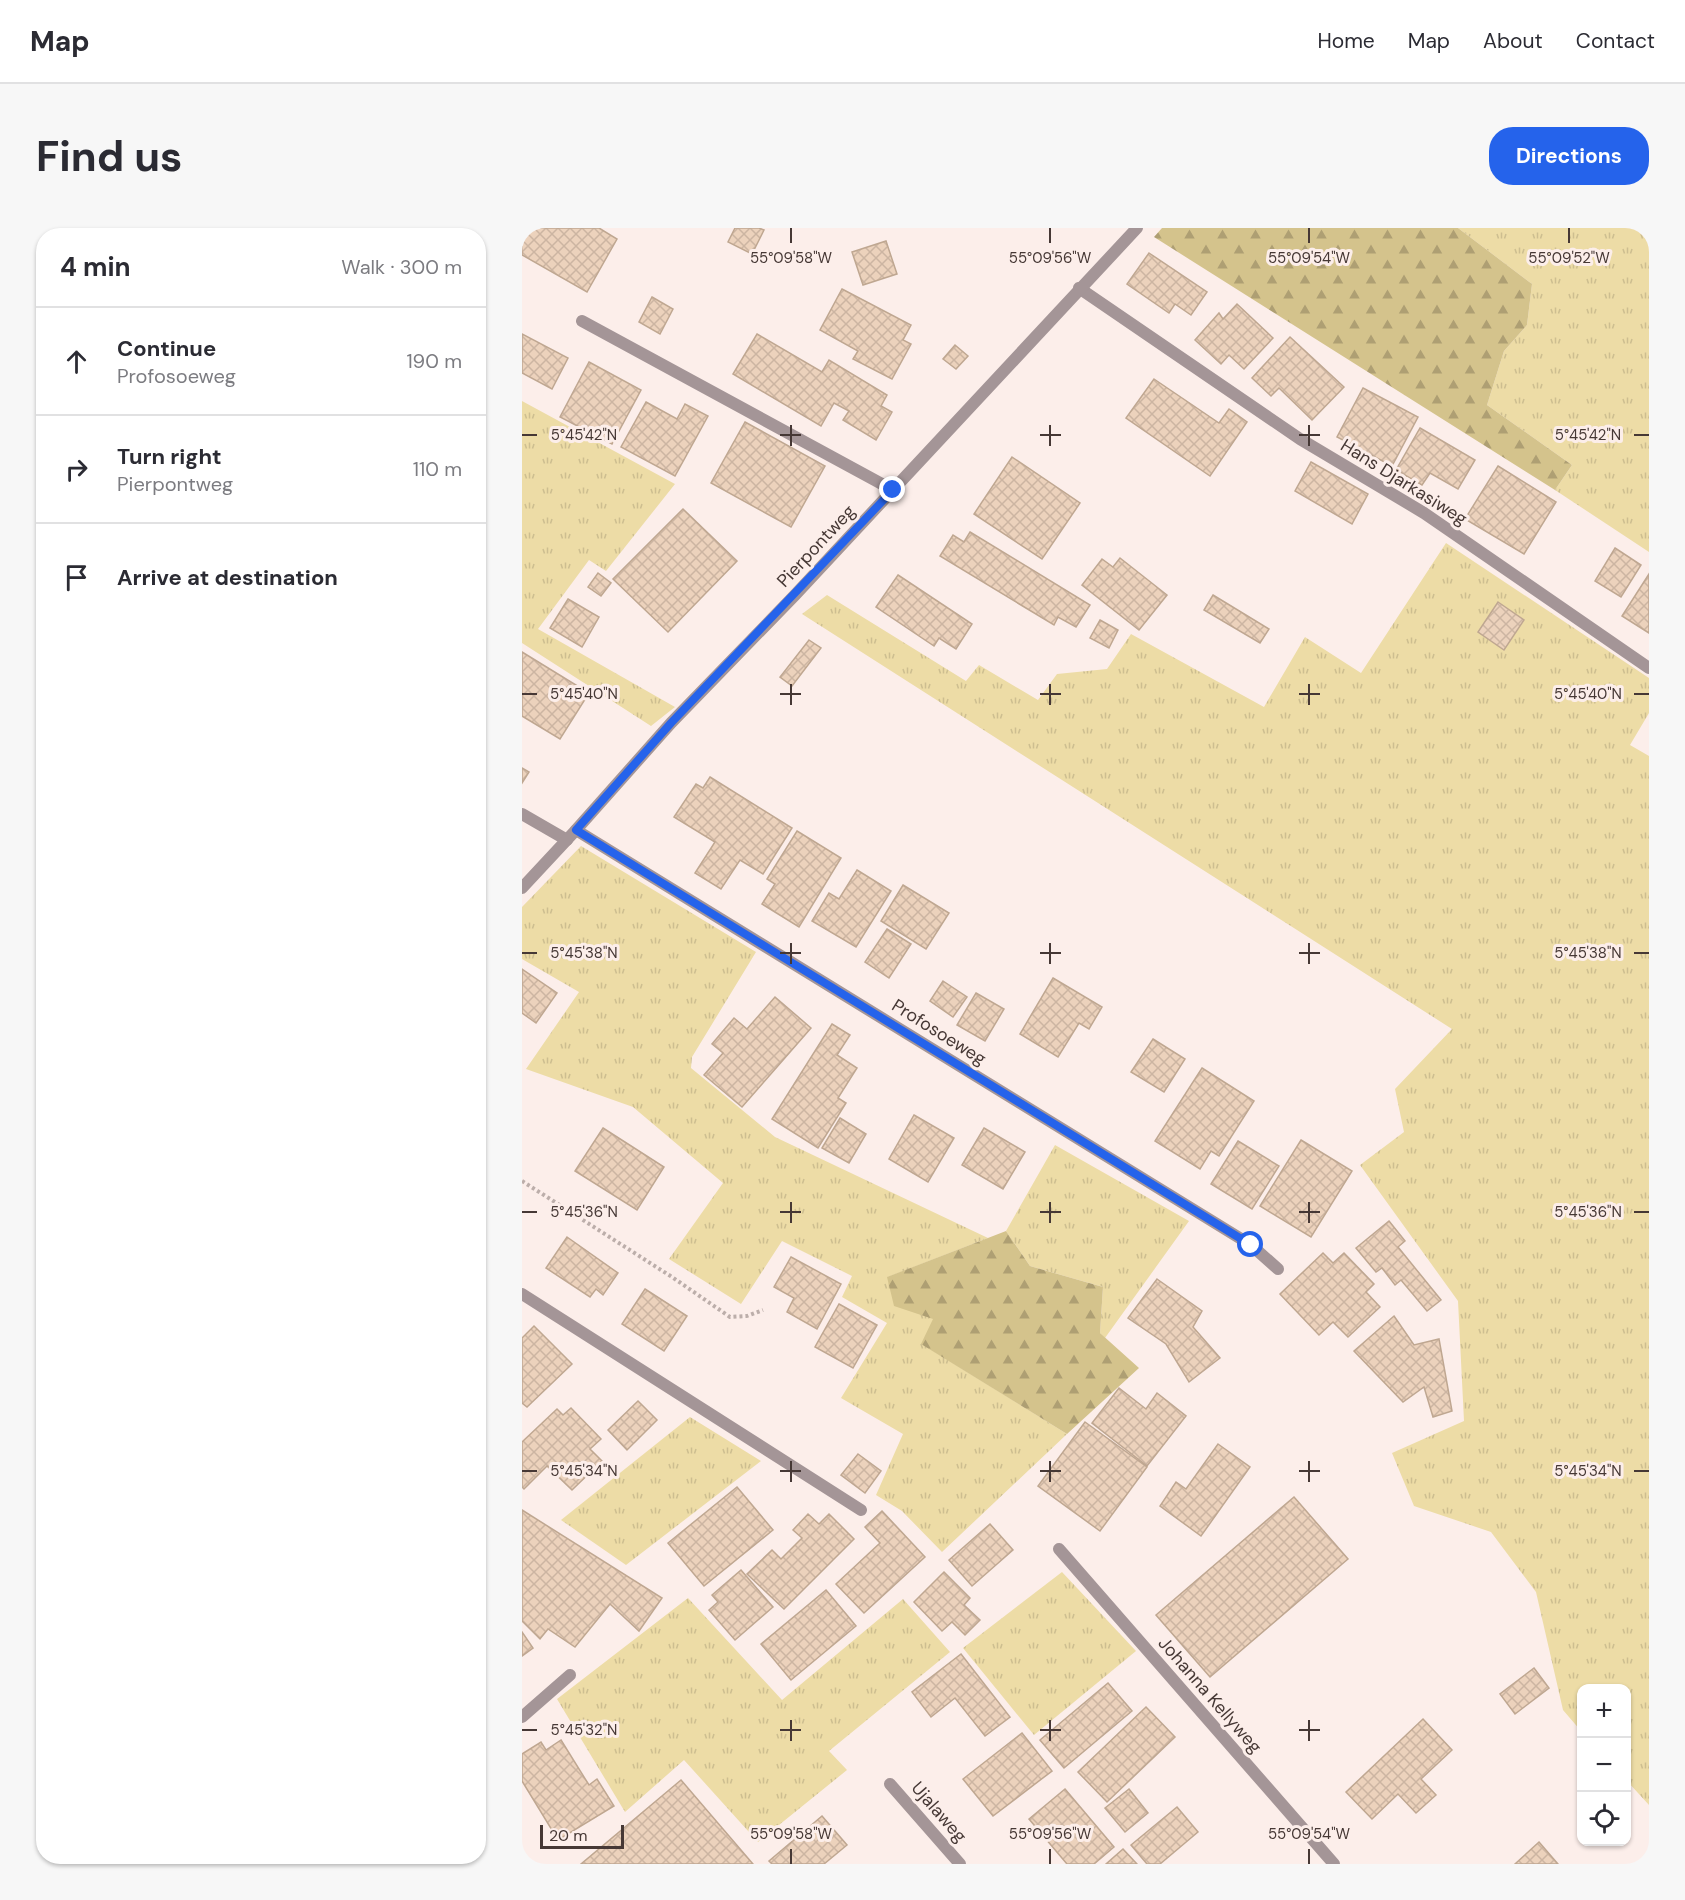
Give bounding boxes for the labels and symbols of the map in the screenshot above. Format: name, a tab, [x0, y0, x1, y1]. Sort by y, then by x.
text: 55°09'58"W	[750, 248, 833, 268]
text: 55°09'56"W	[1009, 248, 1092, 268]
text: 55°09'54"W	[1268, 248, 1351, 268]
text: 55°09'52"W	[1528, 248, 1610, 268]
text: 5°45'42"N	[551, 425, 617, 445]
text: 5°45'42"N	[1555, 425, 1621, 445]
street label: Hans Djarkasiweg	[1336, 433, 1472, 531]
route end	[879, 476, 905, 502]
street label: Pierpontweg	[772, 500, 860, 592]
text: 5°45'40"N	[550, 684, 618, 704]
text: 5°45'40"N	[1554, 684, 1622, 704]
text: 5°45'38"N	[550, 943, 618, 963]
text: 5°45'38"N	[1554, 943, 1622, 963]
street label: Profosoeweg	[887, 993, 991, 1071]
text: 5°45'36"N	[550, 1202, 618, 1222]
text: 5°45'36"N	[1554, 1202, 1622, 1222]
route start	[1237, 1231, 1263, 1257]
text: 5°45'34"N	[550, 1461, 618, 1481]
text: 5°45'34"N	[1554, 1461, 1622, 1481]
street label: Johanna Kellyweg	[1153, 1632, 1267, 1758]
text: 5°45'32"N	[551, 1720, 617, 1740]
street label: Ujalaweg	[906, 1777, 972, 1847]
scale bar	[540, 1822, 624, 1850]
text: 55°09'58"W	[750, 1824, 833, 1844]
text: 55°09'56"W	[1009, 1824, 1092, 1844]
text: 55°09'54"W	[1268, 1824, 1351, 1844]

